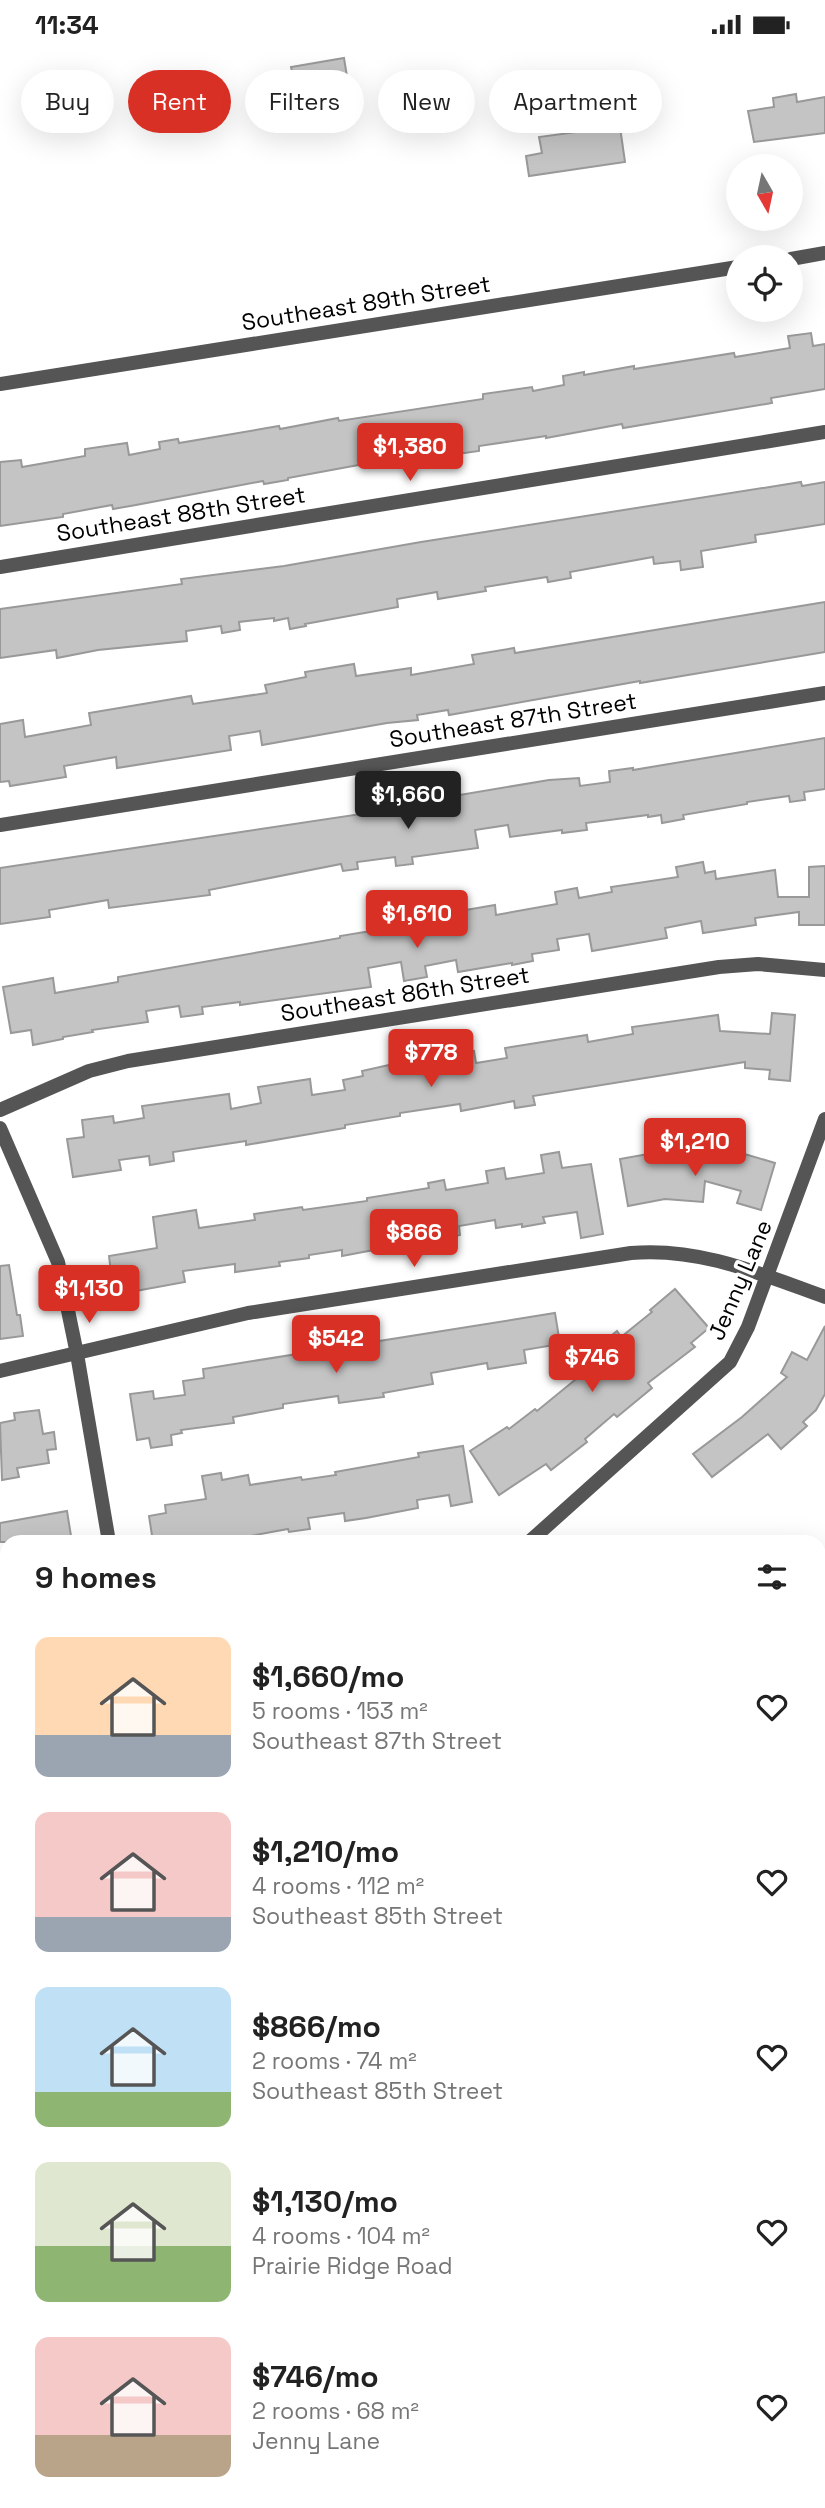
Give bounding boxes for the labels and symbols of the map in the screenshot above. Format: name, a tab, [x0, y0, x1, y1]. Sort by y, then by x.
north arrow	[726, 154, 803, 231]
street label: Southeast 89th Street	[239, 269, 493, 337]
pin: $1,380	[353, 423, 467, 483]
street label: Southeast 88th Street	[54, 479, 308, 549]
street label: Southeast 87th Street	[387, 686, 639, 754]
pin: $1,660	[351, 771, 465, 831]
pin: $1,610	[360, 891, 474, 950]
street label: Southeast 86th Street	[278, 960, 532, 1028]
pin: $778	[390, 1030, 472, 1089]
pin: $1,210	[638, 1119, 752, 1178]
pin: $866	[373, 1209, 455, 1269]
street label: Jenny Lane	[701, 1215, 779, 1345]
pin: $1,130	[32, 1265, 146, 1325]
pin: $542	[295, 1315, 377, 1375]
pin: $746	[551, 1335, 633, 1394]

